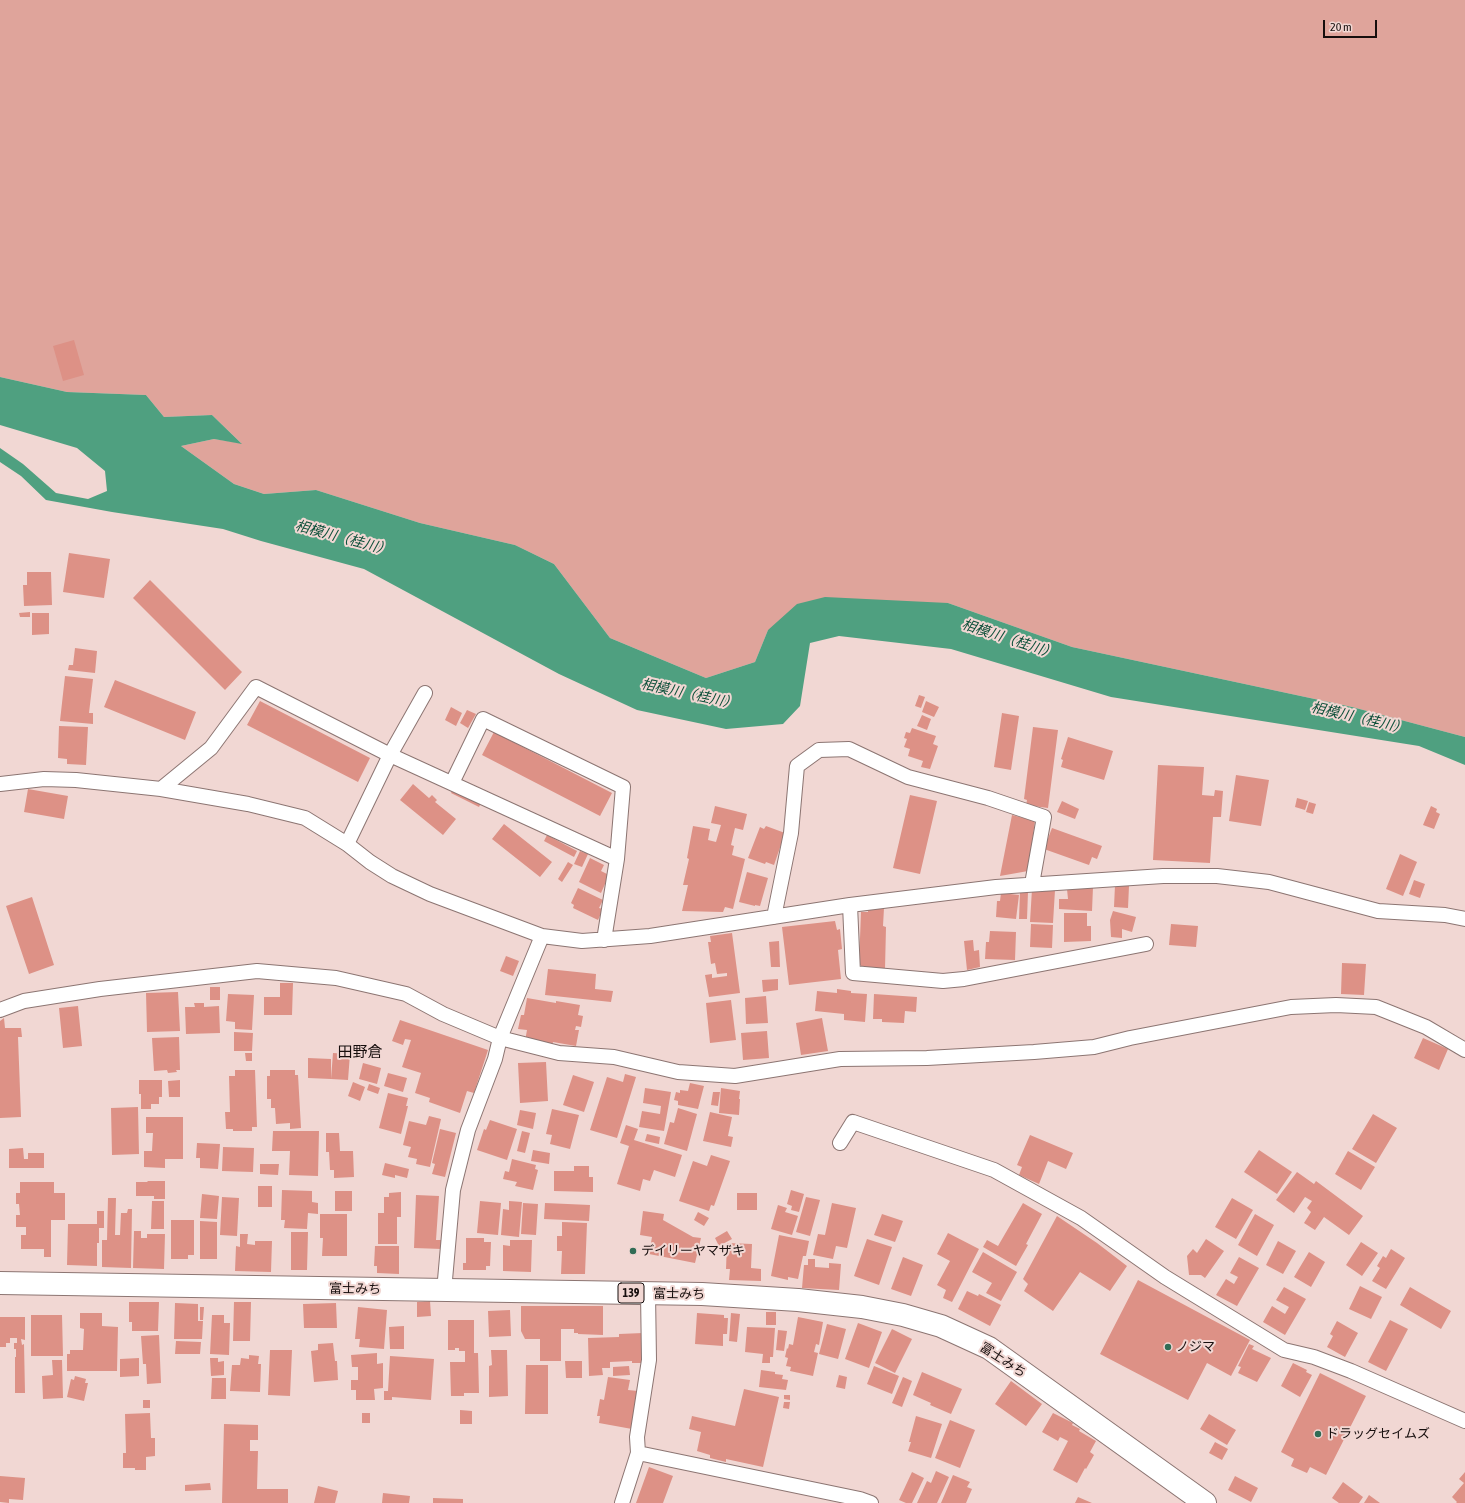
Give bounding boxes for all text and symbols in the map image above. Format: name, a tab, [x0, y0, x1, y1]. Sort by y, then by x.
scale bar	[1325, 12, 1379, 38]
text: 20 m	[1330, 20, 1352, 34]
water label: 相模川（桂川）	[293, 517, 393, 559]
water label: 相模川（桂川）	[960, 616, 1058, 662]
water label: 相模川（桂川）	[639, 676, 739, 712]
water label: 相模川（桂川）	[1309, 699, 1409, 737]
district label: 田野倉	[338, 1043, 382, 1061]
place label: デイリーヤマザキ	[641, 1243, 745, 1259]
marker: デイリーヤマザキ	[628, 1246, 638, 1256]
street label: 富士みち	[329, 1281, 381, 1297]
road number: 139	[618, 1283, 644, 1303]
street label: 富士みち	[653, 1286, 705, 1302]
street label: 富士みち	[977, 1339, 1029, 1381]
place label: ノジマ	[1176, 1339, 1215, 1355]
marker: ノジマ	[1163, 1342, 1173, 1352]
place label: ドラッグセイムズ	[1326, 1426, 1430, 1442]
marker: ドラッグセイムズ	[1313, 1429, 1323, 1439]

